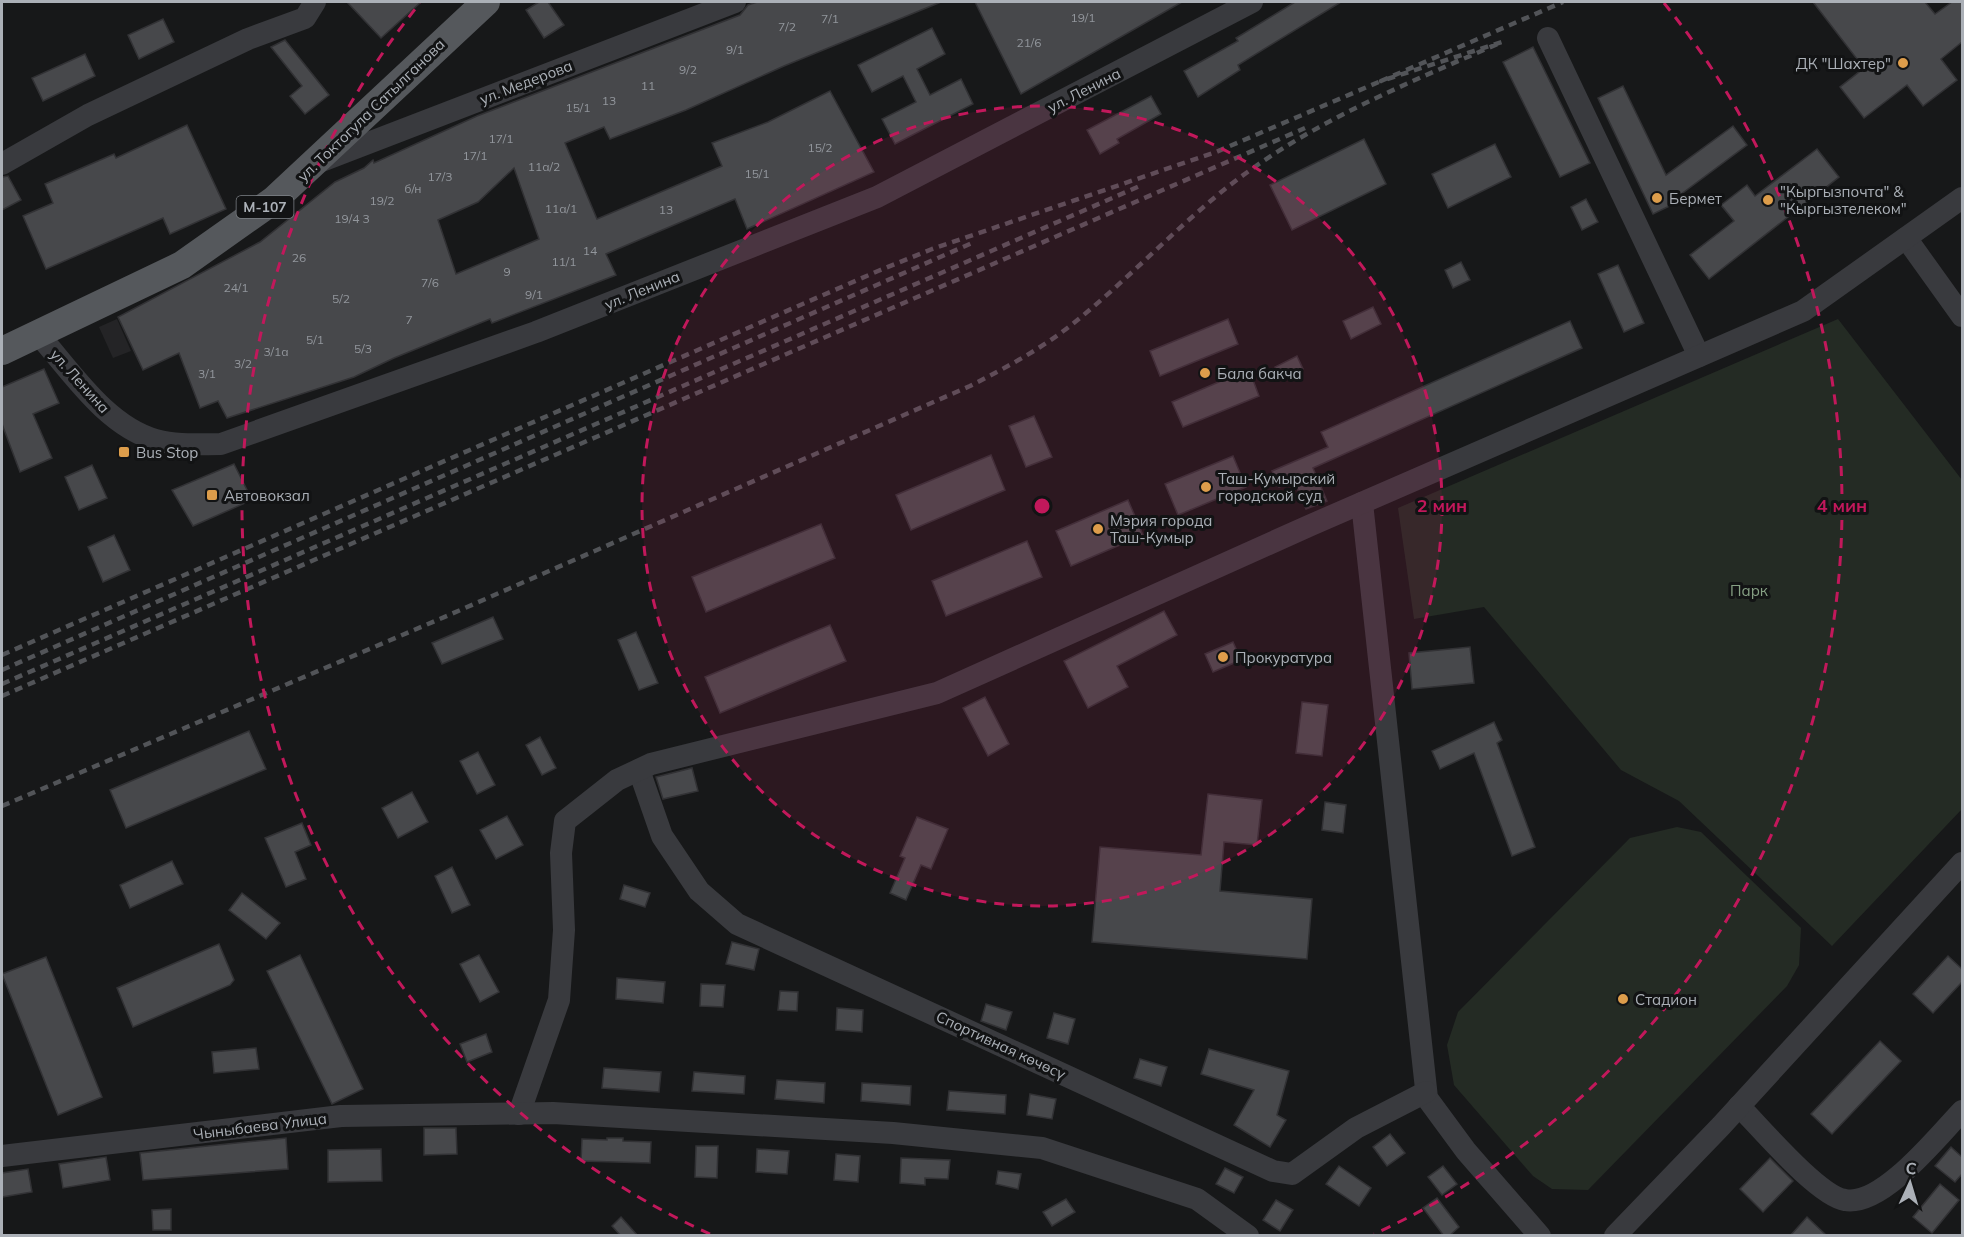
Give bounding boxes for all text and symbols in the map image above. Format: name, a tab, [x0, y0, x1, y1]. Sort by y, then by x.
house number: 19/1	[1070, 10, 1096, 25]
house number: 7/1	[821, 11, 839, 26]
house number: 7/2	[778, 19, 796, 34]
street label: ул. Токтогула Сатылганова	[293, 35, 449, 185]
house number: 21/6	[1016, 35, 1042, 50]
house number: 9/1	[726, 42, 744, 57]
place label: ДК "Шахтер"	[1796, 54, 1891, 73]
street label: ул. Медерова	[477, 56, 575, 108]
marker: ДК "Шахтер"	[1896, 56, 1910, 70]
house number: 9/2	[679, 62, 697, 77]
street label: ул. Ленина	[1044, 63, 1124, 117]
house number: 11	[641, 78, 655, 93]
house number: 13	[602, 93, 616, 108]
house number: 15/1	[565, 100, 591, 115]
house number: 17/1	[488, 131, 514, 146]
house number: 15/2	[807, 140, 833, 155]
house number: 17/1	[462, 148, 488, 163]
house number: 11а/2	[528, 159, 560, 174]
house number: 15/1	[744, 166, 770, 181]
house number: 17/3	[427, 169, 453, 184]
house number: б/н	[405, 181, 421, 196]
place label: "Кыргызпочта" & "Кыргызтелеком"	[1780, 182, 1907, 218]
place label: Бермет	[1669, 189, 1722, 208]
marker: Бермет	[1650, 191, 1664, 205]
house number: 19/2	[369, 193, 395, 208]
marker: "Кыргызпочта" & "Кыргызтелеком"	[1761, 193, 1775, 207]
road number: М-107	[236, 196, 294, 218]
house number: 11а/1	[545, 201, 577, 216]
house number: 13	[659, 202, 673, 217]
house number: 19/4 3	[334, 211, 370, 226]
house number: 14	[583, 243, 597, 258]
house number: 26	[292, 250, 306, 265]
house number: 11/1	[551, 254, 577, 269]
house number: 9	[503, 264, 511, 279]
street label: ул. Ленина	[602, 266, 682, 314]
house number: 7/6	[421, 275, 439, 290]
house number: 24/1	[223, 280, 249, 295]
house number: 9/1	[525, 287, 543, 302]
house number: 5/2	[332, 291, 350, 306]
house number: 7	[405, 312, 413, 327]
house number: 5/1	[306, 332, 324, 347]
house number: 5/3	[354, 341, 372, 356]
house number: 3/1а	[263, 344, 289, 359]
street label: ул. Ленина	[46, 345, 114, 417]
house number: 3/2	[234, 356, 252, 371]
place label: Бала бакча	[1217, 364, 1302, 383]
house number: 3/1	[198, 366, 216, 381]
marker: Бала бакча	[1198, 366, 1212, 380]
place label: Bus Stop	[136, 443, 198, 462]
marker: Bus Stop	[117, 445, 131, 459]
place label: Таш-Кумырский городской суд	[1218, 469, 1335, 505]
marker: Таш-Кумырский городской суд	[1199, 480, 1213, 494]
place label: Автовокзал	[224, 486, 310, 505]
marker: Автовокзал	[205, 488, 219, 502]
text: 2 мин	[1417, 494, 1467, 517]
text: 4 мин	[1817, 494, 1867, 517]
centre of rings	[1032, 496, 1052, 516]
place label: Мэрия города Таш-Кумыр	[1110, 511, 1212, 547]
marker: Мэрия города Таш-Кумыр	[1091, 522, 1105, 536]
park label: Парк	[1730, 581, 1769, 600]
place label: Прокуратура	[1235, 648, 1332, 667]
marker: Прокуратура	[1216, 650, 1230, 664]
place label: Стадион	[1635, 990, 1697, 1009]
marker: Стадион	[1616, 992, 1630, 1006]
street label: Спортивная көчөсү	[933, 1007, 1069, 1083]
street label: Чыныбаева Улица	[192, 1108, 328, 1144]
north arrow	[1880, 1153, 1940, 1213]
text: С	[1905, 1158, 1917, 1178]

